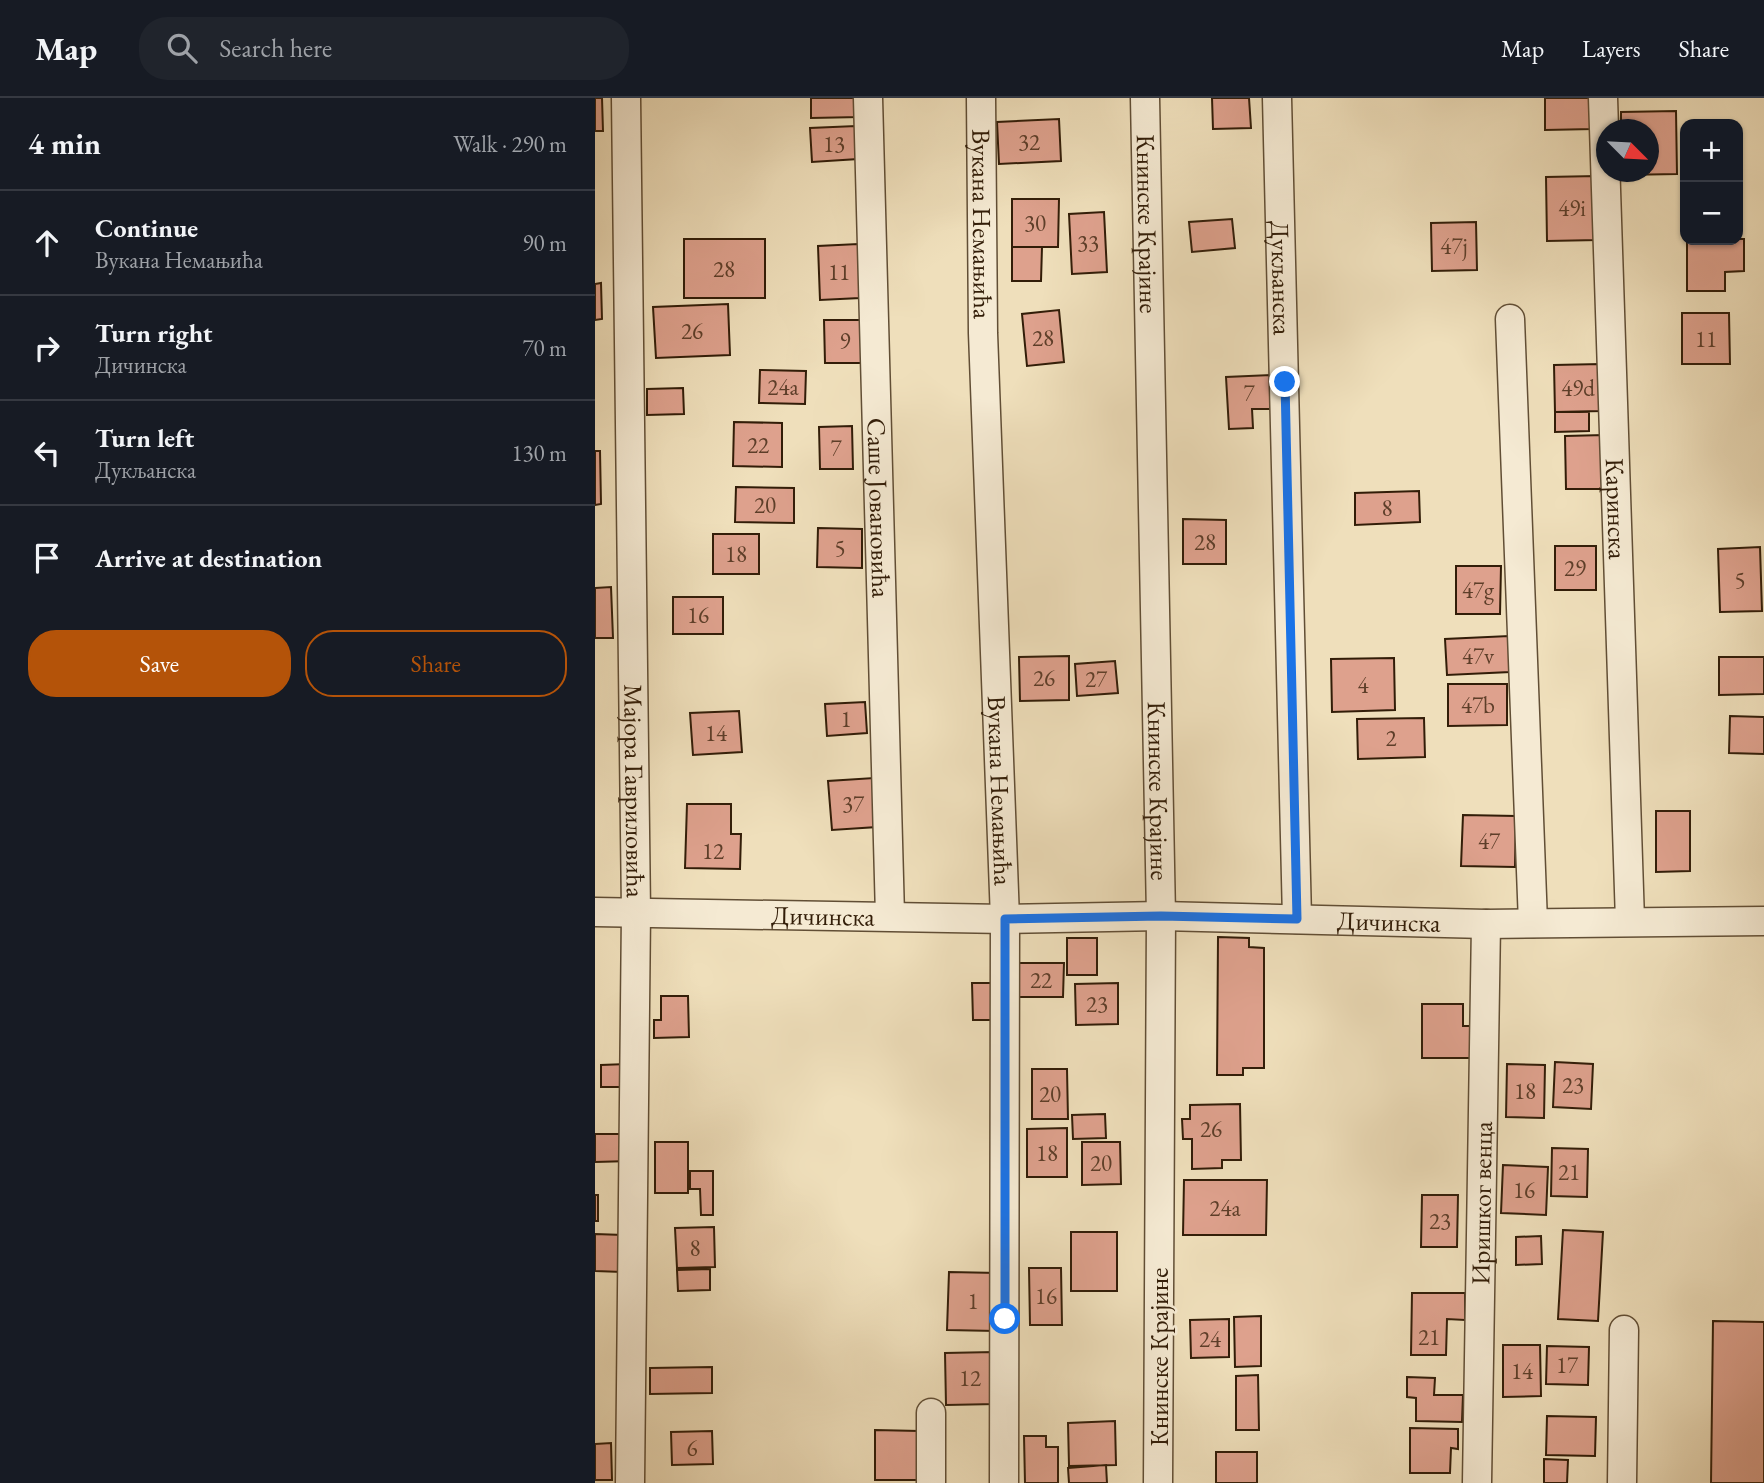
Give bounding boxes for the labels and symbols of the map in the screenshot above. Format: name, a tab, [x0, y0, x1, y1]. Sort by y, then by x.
north arrow	[1596, 119, 1659, 182]
house number: 32	[1018, 127, 1040, 157]
house number: 13	[823, 129, 845, 159]
street label: Вукана Немањића	[964, 129, 1000, 320]
street label: Книнске Крајине	[1129, 134, 1166, 314]
house number: 49i	[1558, 193, 1586, 223]
house number: 30	[1024, 208, 1046, 238]
street label: Дукљанска	[1263, 220, 1300, 336]
house number: 33	[1077, 228, 1099, 258]
house number: 47j	[1440, 231, 1468, 261]
house number: 28	[713, 254, 735, 284]
house number: 11	[828, 257, 850, 287]
house number: 26	[681, 316, 703, 346]
house number: 28	[1032, 323, 1054, 353]
house number: 11	[1695, 324, 1717, 354]
house number: 9	[839, 326, 851, 356]
route end	[1269, 366, 1300, 397]
house number: 24a	[767, 372, 799, 402]
house number: 49d	[1561, 373, 1595, 403]
house number: 7	[1243, 378, 1255, 408]
street label: Саше Јовановића	[860, 417, 898, 599]
house number: 22	[747, 430, 769, 460]
house number: 7	[830, 433, 842, 463]
street label: Каринска	[1598, 458, 1635, 560]
house number: 20	[754, 490, 776, 520]
house number: 8	[1381, 493, 1393, 523]
house number: 28	[1194, 527, 1216, 557]
house number: 5	[834, 533, 846, 563]
house number: 18	[725, 539, 747, 569]
house number: 29	[1564, 553, 1586, 583]
house number: 5	[1734, 565, 1746, 595]
house number: 47g	[1462, 575, 1495, 605]
house number: 16	[687, 600, 709, 630]
house number: 47v	[1462, 641, 1495, 671]
house number: 26	[1033, 663, 1055, 693]
house number: 27	[1085, 664, 1108, 694]
house number: 4	[1357, 670, 1369, 700]
street label: Мајора Гавриловића	[616, 684, 653, 899]
house number: 47b	[1461, 690, 1495, 720]
street label: Вукана Немањића	[980, 695, 1021, 887]
street label: Книнске Крајине	[1140, 701, 1177, 881]
house number: 1	[840, 704, 852, 734]
house number: 14	[705, 718, 728, 748]
house number: 2	[1385, 723, 1397, 753]
house number: 37	[842, 789, 865, 819]
house number: 47	[1478, 826, 1501, 856]
house number: 12	[702, 836, 724, 866]
street label: Дичинска	[771, 898, 876, 934]
street label: Дичинска	[1337, 903, 1442, 940]
house number: 22	[1030, 965, 1052, 995]
house number: 23	[1086, 989, 1108, 1019]
house number: 23	[1562, 1070, 1584, 1100]
house number: 18	[1514, 1076, 1536, 1106]
house number: 20	[1039, 1079, 1061, 1109]
house number: 26	[1200, 1114, 1222, 1144]
street label: Иришког венца	[1463, 1120, 1500, 1285]
house number: 18	[1036, 1138, 1058, 1168]
house number: 20	[1090, 1148, 1112, 1178]
house number: 21	[1558, 1157, 1580, 1187]
house number: 16	[1513, 1175, 1535, 1205]
house number: 24a	[1209, 1193, 1241, 1223]
house number: 23	[1429, 1206, 1451, 1236]
house number: 8	[689, 1233, 701, 1263]
street label: Книнске Крајине	[1142, 1267, 1176, 1447]
house number: 16	[1035, 1281, 1057, 1311]
house number: 1	[967, 1286, 979, 1316]
route start	[989, 1303, 1020, 1334]
house number: 21	[1418, 1322, 1440, 1352]
house number: 24	[1199, 1324, 1222, 1354]
house number: 17	[1556, 1350, 1579, 1380]
house number: 14	[1511, 1356, 1534, 1386]
house number: 12	[959, 1363, 981, 1393]
house number: 6	[686, 1433, 698, 1463]

